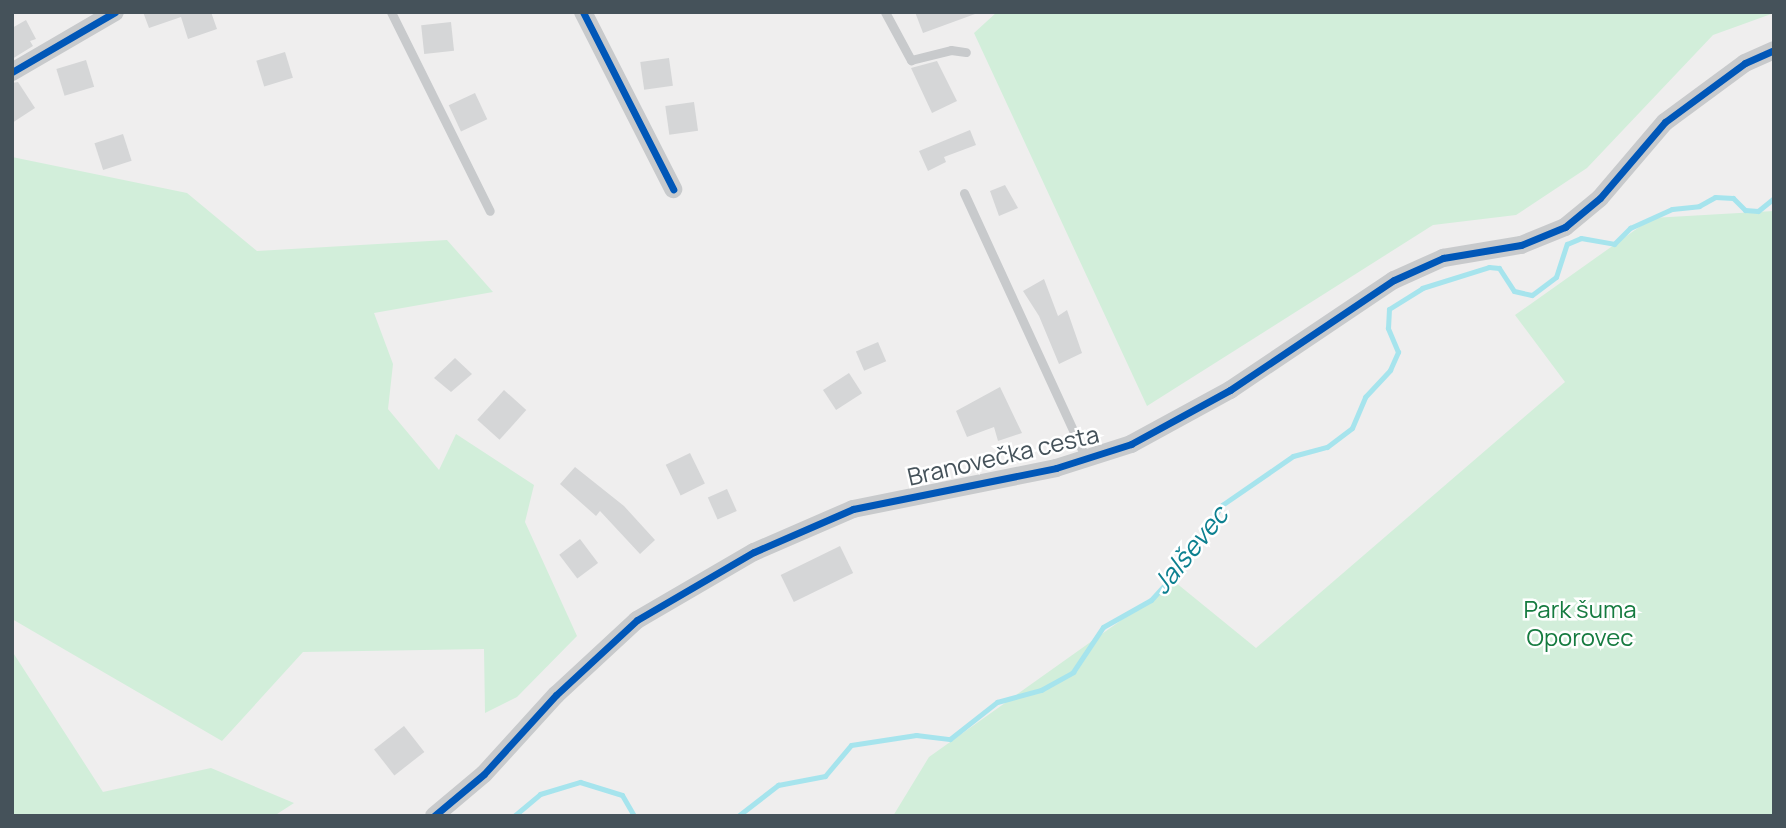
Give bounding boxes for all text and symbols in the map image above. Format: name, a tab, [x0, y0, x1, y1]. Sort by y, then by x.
street label: Branovečka cesta	[904, 419, 1102, 491]
water label: Jalševec	[1145, 500, 1235, 600]
park label: Park šuma Oporovec	[1523, 595, 1637, 651]

